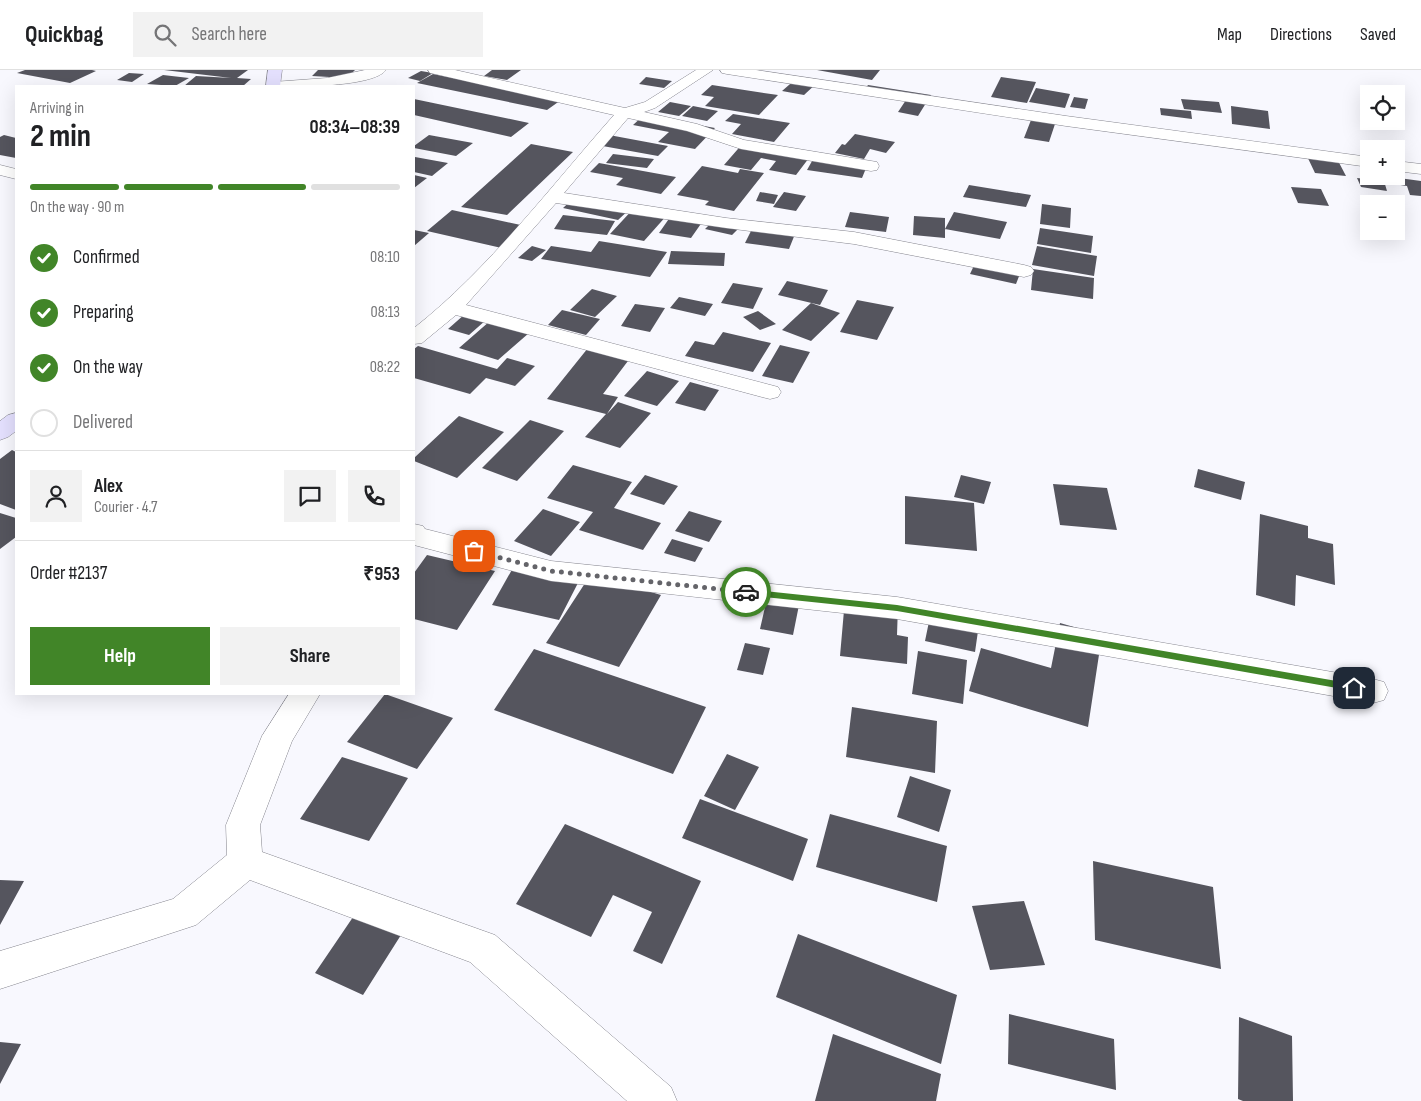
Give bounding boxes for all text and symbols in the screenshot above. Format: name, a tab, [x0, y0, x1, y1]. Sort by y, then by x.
search box	[133, 12, 483, 57]
text: Quickbag	[25, 20, 103, 49]
icon: search	[151, 21, 179, 49]
text: Search here	[191, 23, 267, 46]
text: Map	[1217, 24, 1242, 45]
text: Directions	[1270, 24, 1332, 45]
text: Saved	[1360, 24, 1396, 45]
map controls	[1360, 85, 1405, 240]
button: locate	[1360, 85, 1405, 130]
text: Arriving in	[30, 99, 84, 118]
text: 08:34–08:39	[310, 116, 400, 139]
text: 2 min	[30, 117, 91, 156]
button: +	[1360, 140, 1405, 185]
button: −	[1360, 195, 1405, 240]
text: On the way · 90 m	[30, 198, 124, 217]
icon: check	[30, 244, 58, 272]
text: Confirmed	[73, 246, 140, 269]
text: 08:10	[370, 248, 400, 267]
icon: check	[30, 299, 58, 327]
text: Preparing	[73, 301, 134, 324]
text: 08:13	[371, 303, 400, 322]
icon: check	[30, 354, 58, 382]
text: On the way	[73, 356, 143, 379]
text: 08:22	[370, 358, 400, 377]
text: Delivered	[73, 411, 133, 434]
button: person	[30, 470, 82, 522]
button: chat	[284, 470, 336, 522]
button: phone	[348, 470, 400, 522]
text: Alex	[94, 475, 123, 498]
text: Courier · 4.7	[94, 498, 157, 517]
pin	[453, 530, 495, 572]
icon: bag	[460, 537, 488, 565]
text: Order #2137	[30, 562, 107, 585]
text: ₹953	[363, 563, 400, 586]
courier	[721, 567, 771, 617]
icon: car	[732, 578, 760, 606]
button: Help	[30, 627, 210, 685]
button: Share	[220, 627, 400, 685]
pin	[1333, 667, 1375, 709]
icon: home	[1340, 674, 1368, 702]

